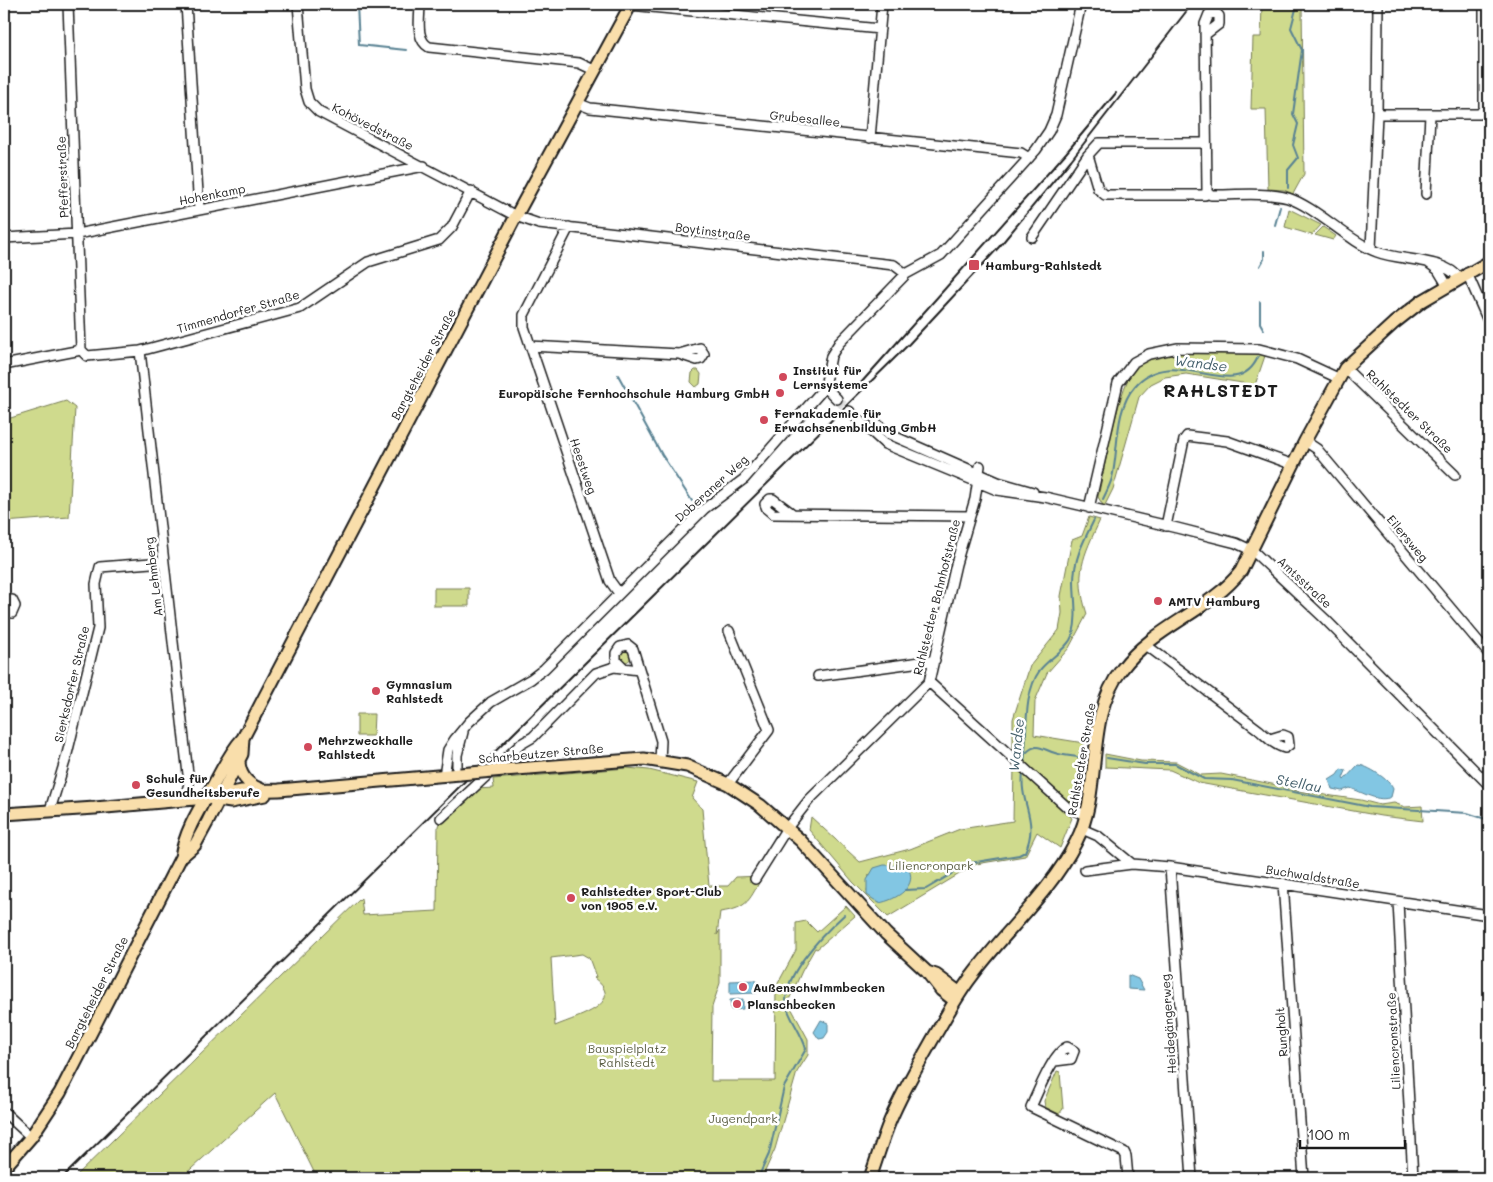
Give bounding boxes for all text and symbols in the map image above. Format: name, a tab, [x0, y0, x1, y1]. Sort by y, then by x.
street label: Kohövedstraße	[330, 99, 416, 153]
street label: Grubesallee	[769, 106, 841, 130]
street label: Pfefferstraße	[53, 136, 71, 218]
street label: Hohenkamp	[177, 180, 247, 208]
street label: Boytinstraße	[674, 218, 752, 244]
place label: Hamburg-Rahlstedt	[985, 257, 1102, 273]
marker: Hamburg-Rahlstedt	[967, 258, 981, 272]
street label: Timmendorfer Straße	[175, 286, 301, 336]
street label: Bargteheider Straße	[387, 306, 459, 422]
water label: Wandse	[1173, 350, 1229, 376]
place label: Institut für Lernsysteme	[793, 362, 868, 392]
street label: Rahlstedter Straße	[1363, 366, 1457, 456]
marker: Institut für Lernsysteme	[777, 371, 789, 383]
district label: RAHLSTEDT	[1163, 378, 1279, 402]
place label: Europäische Fernhochschule Hamburg GmbH	[498, 385, 770, 401]
marker: Europäische Fernhochschule Hamburg GmbH	[774, 387, 786, 399]
place label: Fernakademie für Erwachsenenbildung GmbH	[774, 405, 937, 435]
marker: Fernakademie für Erwachsenenbildung GmbH	[758, 414, 770, 426]
street label: Heestweg	[567, 436, 601, 496]
street label: Doberaner Weg	[671, 451, 751, 525]
street label: Eilersweg	[1384, 511, 1432, 565]
street label: Rahlstedter Bahnhofstraße	[909, 517, 963, 677]
street label: Am Lehmberg	[140, 536, 166, 618]
street label: Amtsstraße	[1274, 553, 1336, 611]
place label: AMTV Hamburg	[1168, 593, 1260, 609]
marker: AMTV Hamburg	[1152, 595, 1164, 607]
street label: Sierksdorfer Straße	[50, 624, 92, 744]
place label: Gymnasium Rahlstedt	[386, 676, 452, 706]
marker: Gymnasium Rahlstedt	[370, 685, 382, 697]
street label: Rahlstedter Straße	[1063, 701, 1099, 817]
water label: Wandse	[1004, 718, 1028, 772]
place label: Mehrzweckhalle Rahlstedt	[318, 732, 413, 762]
street label: Scharbeutzer Straße	[478, 740, 604, 766]
marker: Mehrzweckhalle Rahlstedt	[302, 741, 314, 753]
water label: Stellau	[1275, 769, 1323, 797]
place label: Schule für Gesundheitsberufe	[146, 770, 260, 800]
marker: Schule für Gesundheitsberufe	[130, 779, 142, 791]
park label: Liliencronpark	[889, 857, 973, 873]
street label: Buchwaldstraße	[1265, 861, 1361, 891]
place label: Rahlstedter Sport-Club von 1905 e.V.	[581, 883, 722, 913]
marker: Rahlstedter Sport-Club von 1905 e.V.	[565, 892, 577, 904]
street label: Bargteheider Straße	[61, 933, 131, 1051]
street label: Heidegängerweg	[1157, 974, 1179, 1074]
place label: Außenschwimmbecken	[753, 979, 885, 995]
marker: Außenschwimmbecken	[737, 981, 749, 993]
street label: Liliencronstraße	[1382, 992, 1404, 1090]
place label: Planschbecken	[747, 996, 835, 1012]
marker: Planschbecken	[731, 998, 743, 1010]
street label: Rungholt	[1271, 1006, 1291, 1058]
park label: Bauspielplatz Rahlstedt	[588, 1040, 667, 1070]
park label: Jugendpark	[708, 1110, 778, 1126]
scale bar	[1300, 1117, 1406, 1149]
text: 100 m	[1308, 1124, 1350, 1144]

